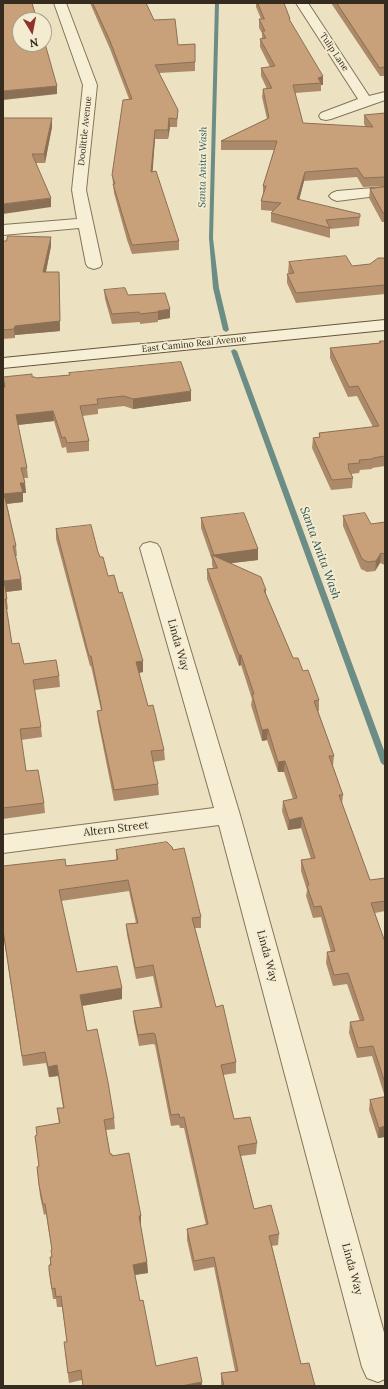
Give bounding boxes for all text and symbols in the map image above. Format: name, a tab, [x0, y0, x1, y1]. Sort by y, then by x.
north arrow	[12, 12, 52, 52]
street label: Tulip Lane	[317, 31, 351, 73]
text: N	[29, 35, 39, 50]
street label: Doolittle Avenue	[76, 96, 94, 166]
water label: Santa Anita Wash	[196, 126, 210, 208]
street label: East Camino Real Avenue	[141, 333, 247, 355]
water label: Santa Anita Wash	[297, 505, 343, 601]
street label: Linda Way	[164, 618, 192, 672]
street label: Altern Street	[83, 818, 149, 840]
street label: Linda Way	[254, 929, 280, 983]
street label: Linda Way	[339, 1242, 365, 1296]

